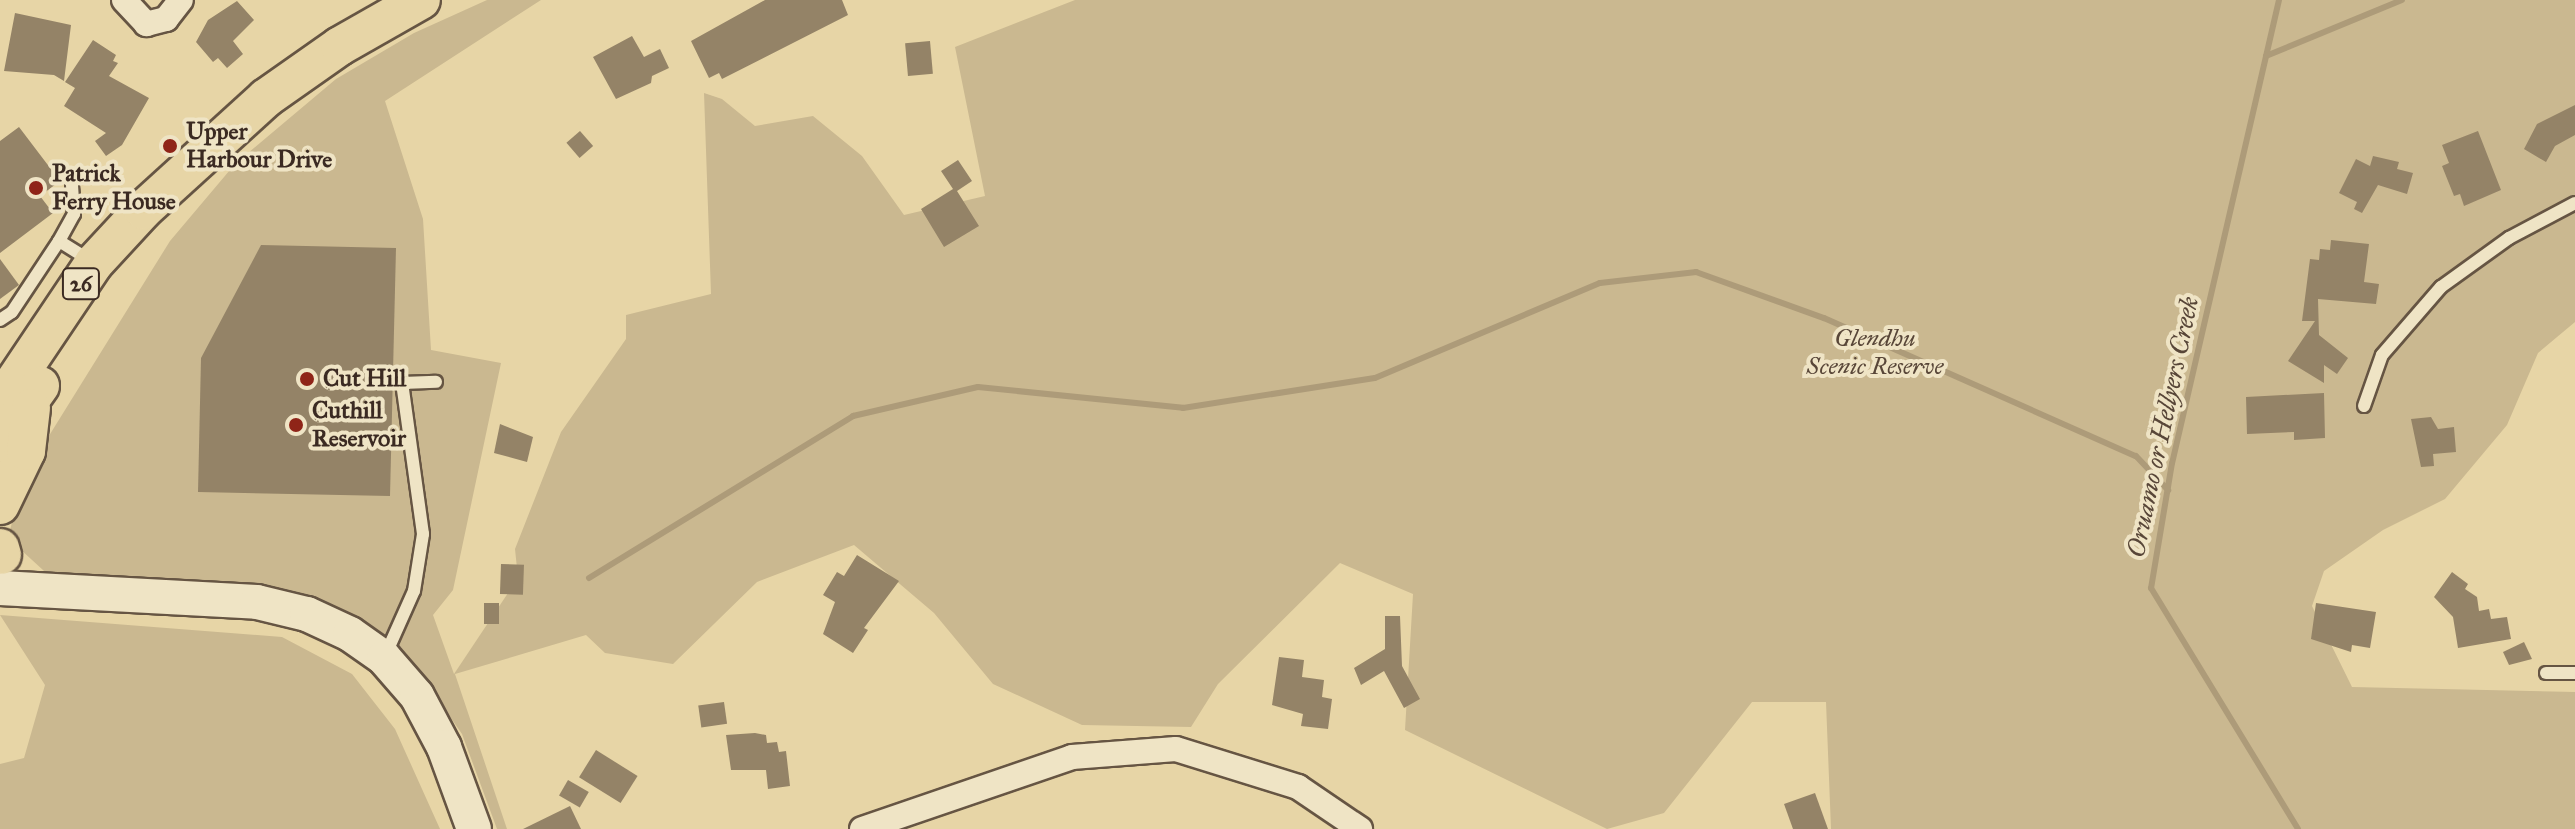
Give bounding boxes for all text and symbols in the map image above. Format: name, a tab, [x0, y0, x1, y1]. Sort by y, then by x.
place label: Upper Harbour Drive	[186, 118, 332, 174]
marker: Upper Harbour Drive	[161, 137, 179, 155]
place label: Patrick Ferry House	[52, 160, 176, 216]
marker: Patrick Ferry House	[27, 179, 45, 197]
road number: 26	[61, 266, 101, 302]
water label: Oruamo or Hellyers Creek	[2120, 294, 2206, 560]
park label: Glendhu Scenic Reserve	[1807, 325, 1943, 381]
place label: Cut Hill	[323, 365, 406, 393]
marker: Cut Hill	[298, 370, 316, 388]
place label: Cuthill Reservoir	[312, 397, 406, 453]
marker: Cuthill Reservoir	[287, 416, 305, 434]

